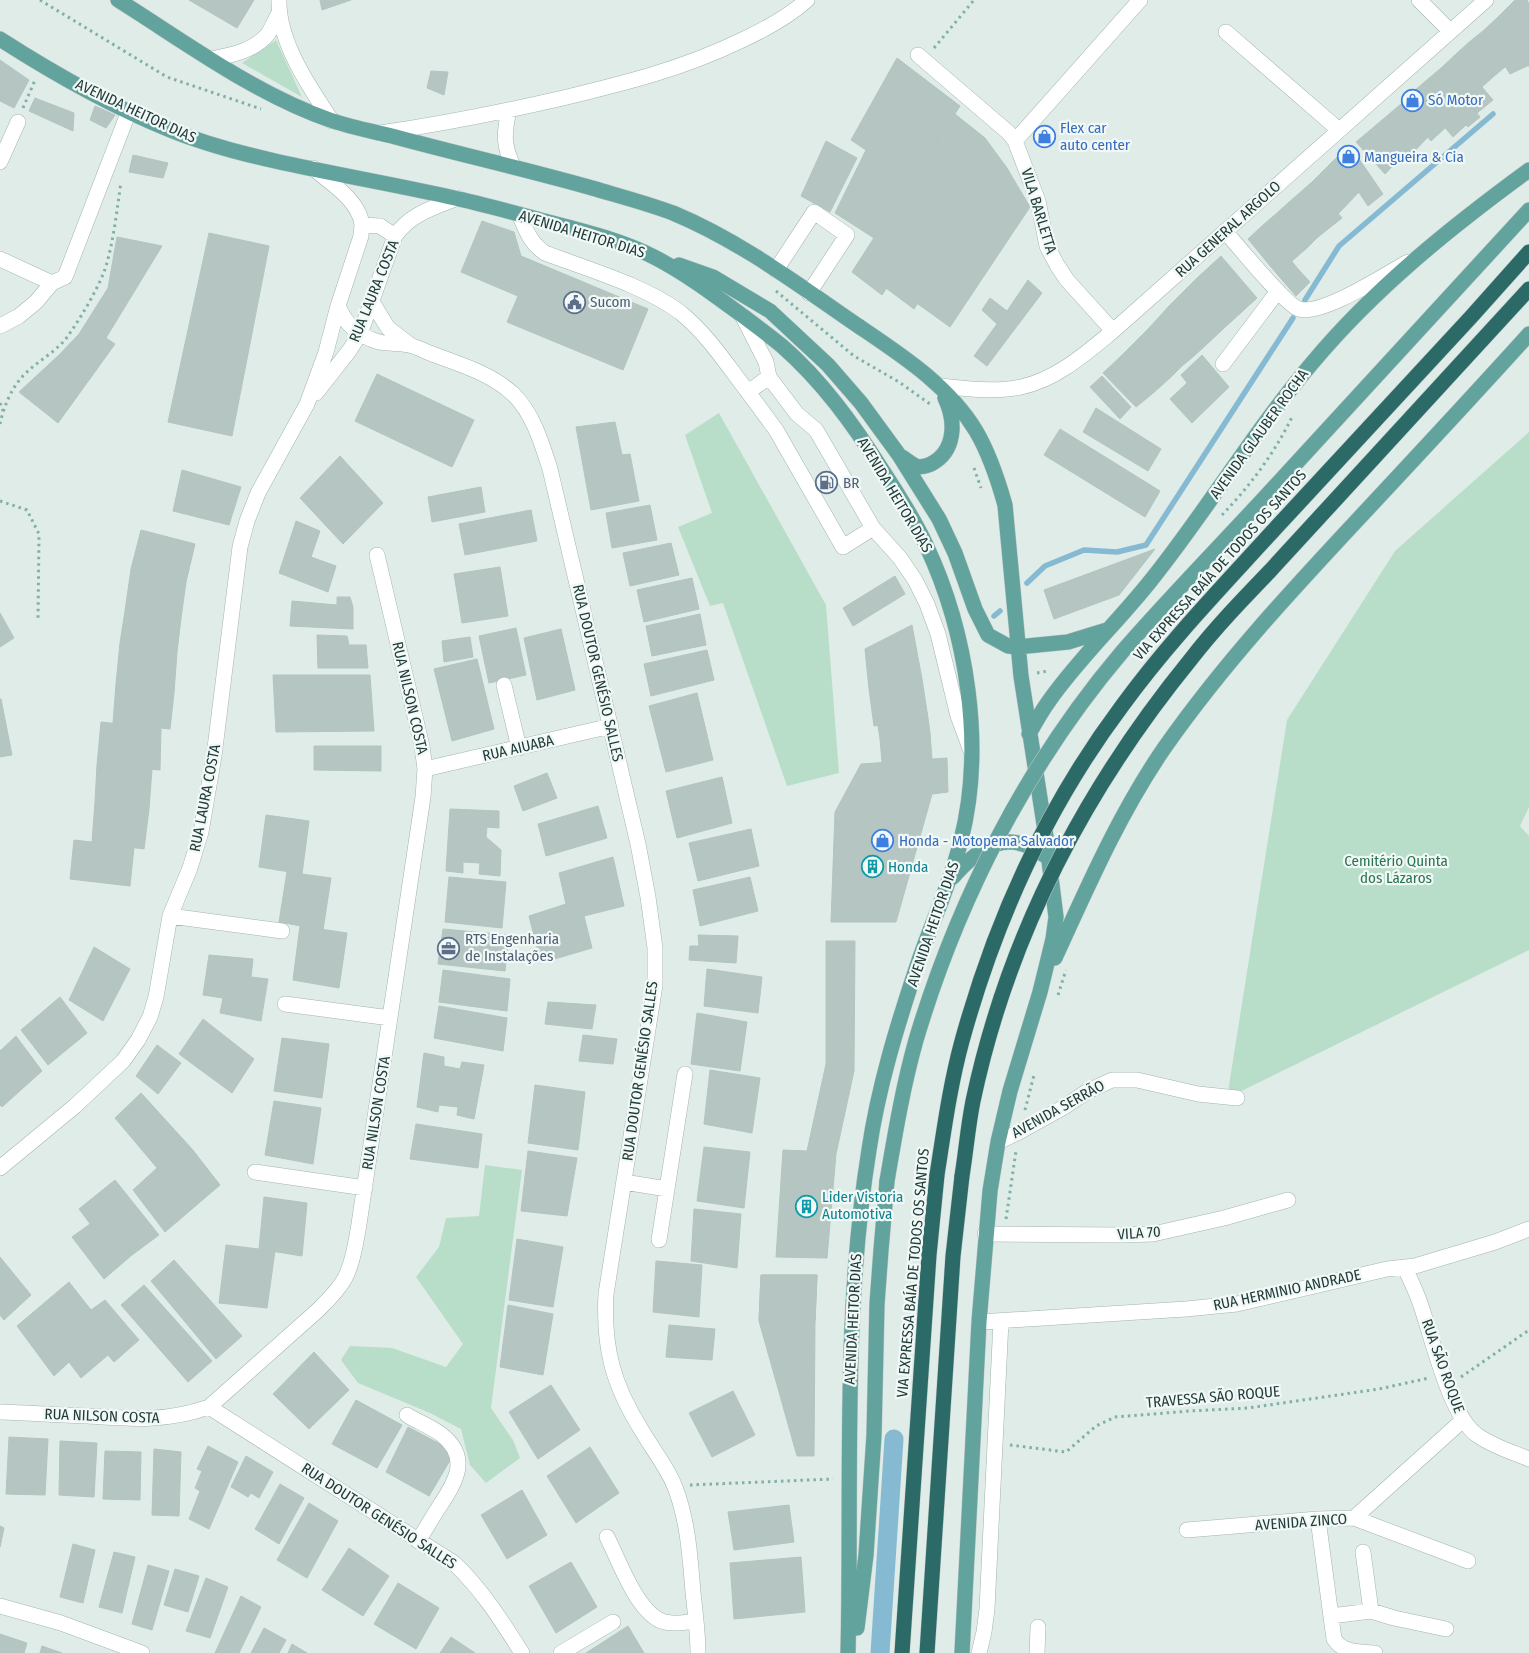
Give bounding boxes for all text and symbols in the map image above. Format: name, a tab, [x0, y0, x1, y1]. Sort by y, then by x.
street label: AVENIDA HEITOR DIAS	[73, 75, 199, 147]
shop icon: Só Motor	[1400, 88, 1424, 112]
place label: Só Motor	[1428, 91, 1484, 109]
place label: Flex car auto center	[1060, 119, 1131, 154]
shop icon: Flex car auto center	[1032, 125, 1056, 149]
shop icon: Mangueira & Cia	[1336, 145, 1360, 169]
place label: Mangueira & Cia	[1364, 148, 1464, 166]
street label: VILA BARLETTA	[1017, 166, 1061, 256]
street label: RUA GENERAL ARGOLO	[1172, 177, 1284, 281]
street label: AVENIDA HEITOR DIAS	[517, 206, 647, 262]
street label: RUA LAURA COSTA	[345, 237, 403, 345]
public building icon: Sucom	[562, 290, 586, 314]
place label: Sucom	[590, 293, 631, 311]
street label: AVENIDA GLAUBER ROCHA	[1206, 365, 1312, 502]
street label: AVENIDA HEITOR DIAS	[854, 434, 936, 556]
street label: VIA EXPRESSA BAÍA DE TODOS OS SANTOS	[1130, 466, 1310, 664]
fuel station icon: BR	[815, 471, 839, 495]
place label: BR	[843, 474, 859, 492]
street label: RUA DOUTOR GENÉSIO SALLES	[569, 583, 627, 763]
street label: RUA NILSON COSTA	[388, 640, 432, 756]
street label: RUA AIUABA	[481, 731, 555, 765]
street label: RUA LAURA COSTA	[186, 743, 224, 853]
shop icon: Honda - Motopema Salvador	[871, 829, 895, 853]
place label: Honda - Motopema Salvador	[899, 832, 1075, 850]
park label: Cemitério Quinta dos Lázaros	[1344, 852, 1448, 887]
building icon: Honda	[860, 855, 884, 879]
place label: Honda	[888, 858, 928, 876]
street label: AVENIDA HEITOR DIAS	[903, 859, 963, 989]
place label: RTS Engenharia de Instalações	[465, 930, 559, 965]
office icon: RTS Engenharia de Instalações	[437, 936, 461, 960]
street label: RUA DOUTOR GENÉSIO SALLES	[618, 980, 662, 1162]
street label: RUA NILSON COSTA	[358, 1055, 394, 1171]
street label: AVENIDA SERRÃO	[1008, 1076, 1108, 1142]
street label: VIA EXPRESSA BAÍA DE TODOS OS SANTOS	[893, 1148, 933, 1398]
place label: Lider Vistoria Automotiva	[822, 1188, 903, 1223]
building icon: Lider Vistoria Automotiva	[794, 1194, 818, 1218]
street label: VILA 70	[1117, 1223, 1161, 1243]
street label: AVENIDA HEITOR DIAS	[841, 1253, 865, 1385]
street label: RUA HERMINIO ANDRADE	[1211, 1266, 1363, 1314]
street label: RUA SÃO ROQUE	[1418, 1316, 1468, 1416]
street label: TRAVESSA SÃO ROQUE	[1145, 1382, 1281, 1412]
street label: RUA NILSON COSTA	[44, 1405, 160, 1427]
street label: RUA DOUTOR GENÉSIO SALLES	[298, 1459, 460, 1573]
street label: AVENIDA ZINCO	[1254, 1510, 1348, 1534]

